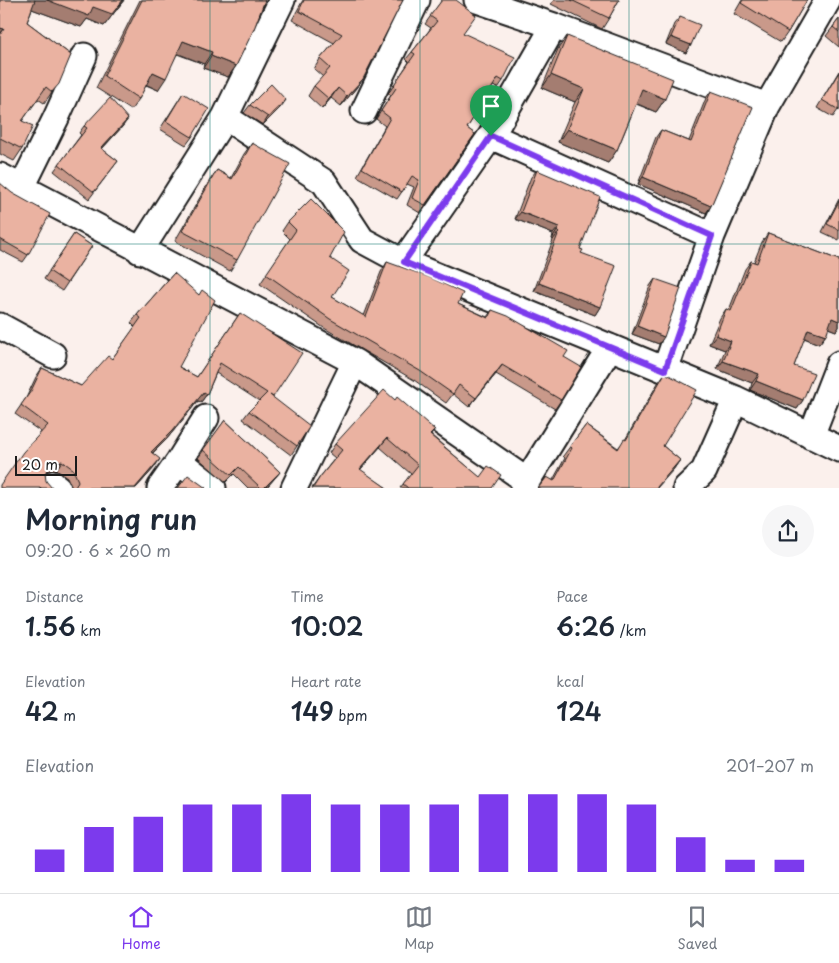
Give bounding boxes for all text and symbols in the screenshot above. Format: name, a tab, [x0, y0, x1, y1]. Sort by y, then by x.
pin	[470, 85, 512, 136]
icon: arrive	[477, 92, 505, 120]
scale bar	[15, 453, 78, 476]
text: 20 m	[22, 454, 58, 475]
text: Morning run	[25, 497, 197, 540]
button: share	[762, 505, 814, 557]
text: 09:20 · 6 × 260 m	[25, 538, 171, 562]
text: Distance	[25, 586, 84, 607]
text: Time	[291, 586, 324, 607]
text: Pace	[556, 586, 588, 607]
text: 1.56	[25, 607, 76, 645]
text: 10:02	[291, 607, 363, 645]
text: 6:26	[556, 607, 615, 645]
text: km	[76, 620, 101, 641]
text: /km	[615, 620, 646, 641]
text: Elevation	[25, 671, 85, 692]
text: Heart rate	[291, 671, 361, 692]
text: kcal	[556, 671, 584, 692]
text: 42	[25, 692, 59, 730]
text: 149	[291, 692, 334, 730]
text: 124	[556, 692, 602, 730]
text: m	[59, 705, 76, 726]
text: bpm	[334, 705, 368, 726]
text: Elevation	[25, 753, 94, 777]
text: 201–207 m	[726, 753, 814, 777]
tab: Home	[122, 903, 161, 954]
tab: Map	[404, 903, 434, 954]
tab: Saved	[678, 903, 717, 954]

